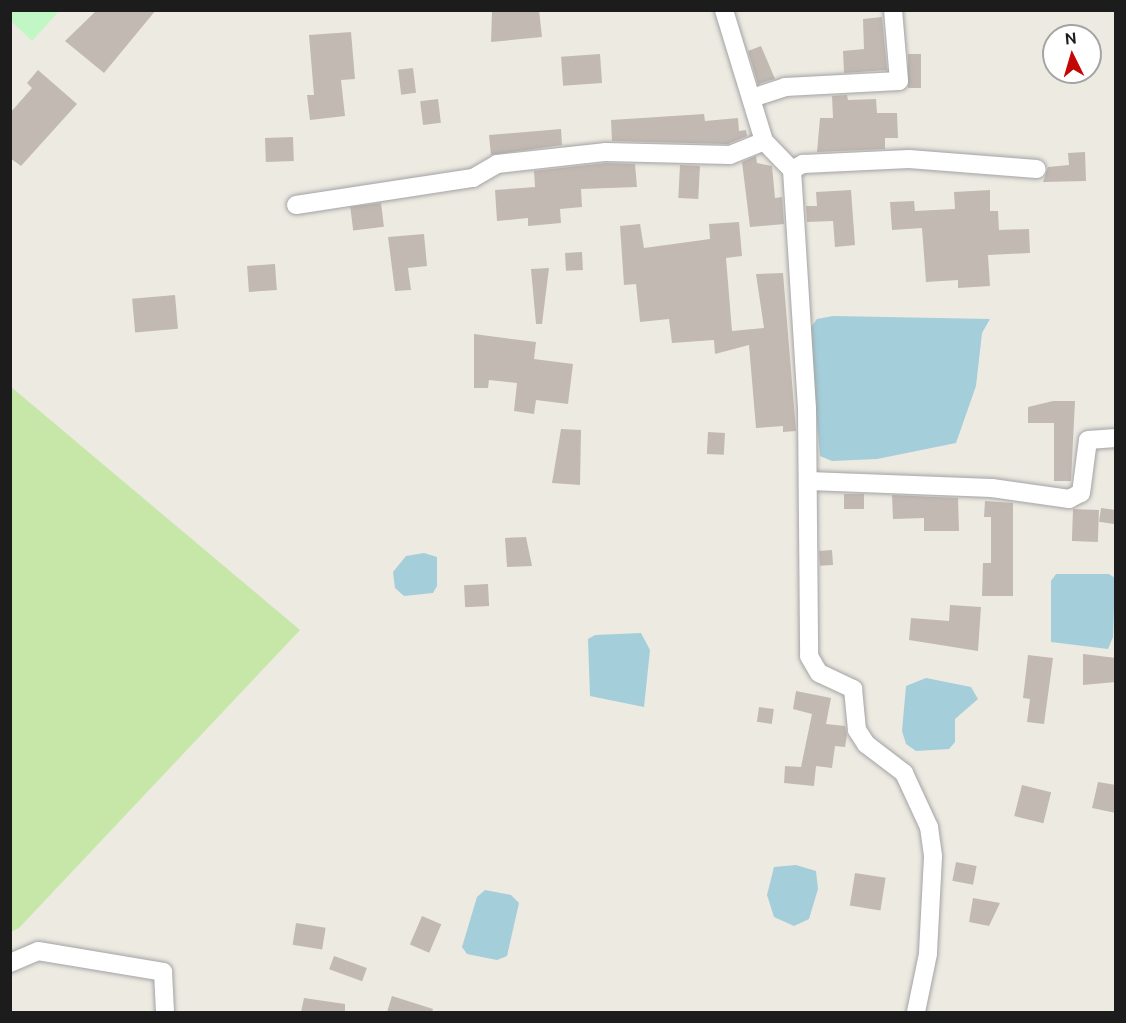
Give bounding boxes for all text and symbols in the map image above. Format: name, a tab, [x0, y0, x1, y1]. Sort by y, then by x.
north arrow	[1042, 24, 1102, 84]
text: N	[1064, 29, 1077, 48]

